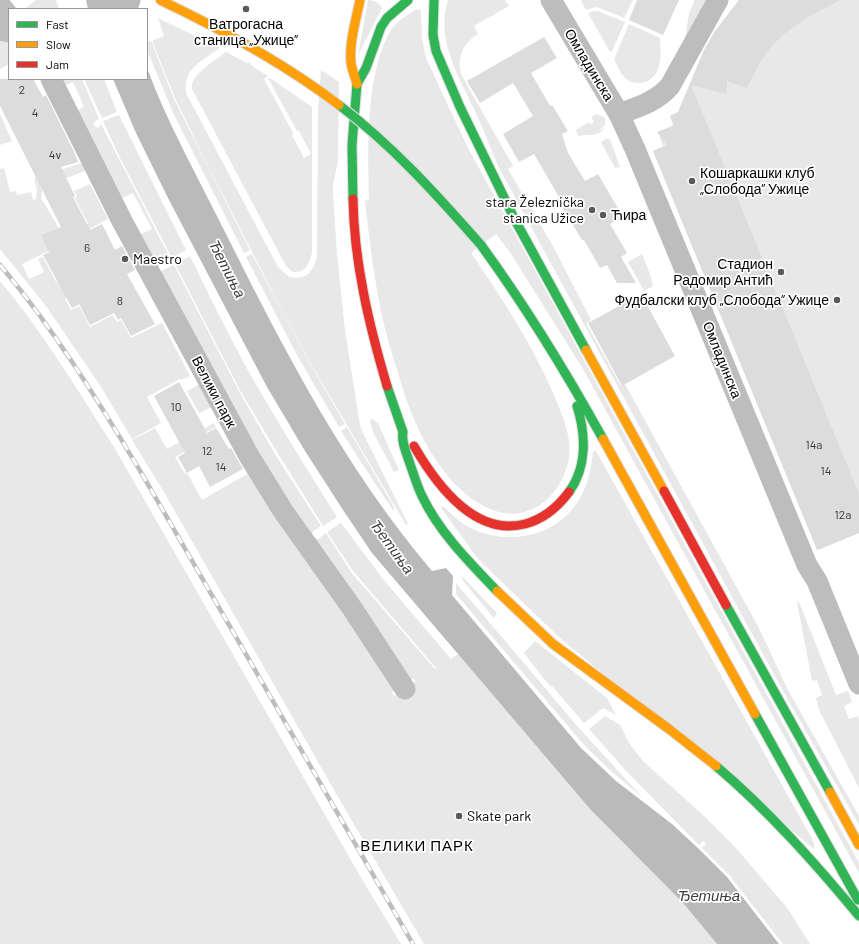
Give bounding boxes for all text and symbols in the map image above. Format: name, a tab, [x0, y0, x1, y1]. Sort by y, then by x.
marker: Ватрогасна станица „Ужице”	[241, 4, 251, 14]
legend	[8, 8, 148, 80]
place label: Ватрогасна станица „Ужице”	[194, 16, 298, 48]
text: Fast	[46, 17, 69, 31]
street label: Омладинска	[561, 26, 617, 104]
text: Slow	[46, 37, 71, 51]
text: Jam	[46, 57, 69, 71]
house number: 2	[19, 83, 25, 97]
house number: 4	[32, 106, 38, 120]
house number: 4v	[49, 148, 61, 162]
place label: Кошаркашки клуб „Слобода” Ужице	[700, 165, 815, 198]
marker: Кошаркашки клуб „Слобода” Ужице	[687, 176, 697, 186]
place label: stara Železnička stanica Užice	[486, 194, 584, 226]
marker: stara Železnička stanica Užice	[587, 205, 597, 215]
place label: Ћира	[611, 207, 646, 223]
marker: Ћира	[598, 210, 608, 220]
water label: Ђетиња	[205, 237, 249, 301]
house number: 6	[84, 241, 90, 255]
place label: Maestro	[133, 251, 182, 267]
marker: Maestro	[120, 254, 130, 264]
place label: Стадион Радомир Антић	[673, 256, 773, 288]
marker: Стадион Радомир Антић	[776, 267, 786, 277]
place label: Фудбалски клуб „Слобода” Ужице	[615, 292, 829, 308]
house number: 8	[117, 294, 123, 308]
marker: Фудбалски клуб „Слобода” Ужице	[832, 295, 842, 305]
street label: Омладинска	[699, 319, 745, 401]
street label: Велики парк	[188, 353, 240, 431]
house number: 10	[171, 400, 181, 414]
house number: 14a	[806, 438, 822, 452]
house number: 12	[202, 444, 212, 458]
house number: 14	[216, 460, 226, 474]
house number: 14	[821, 464, 831, 478]
house number: 12a	[835, 508, 851, 522]
water label: Ђетиња	[366, 516, 418, 578]
place label: Skate park	[467, 808, 531, 824]
marker: Skate park	[454, 811, 464, 821]
district label: ВЕЛИКИ ПАРК	[360, 837, 474, 855]
water label: Ђетиња	[678, 887, 740, 905]

